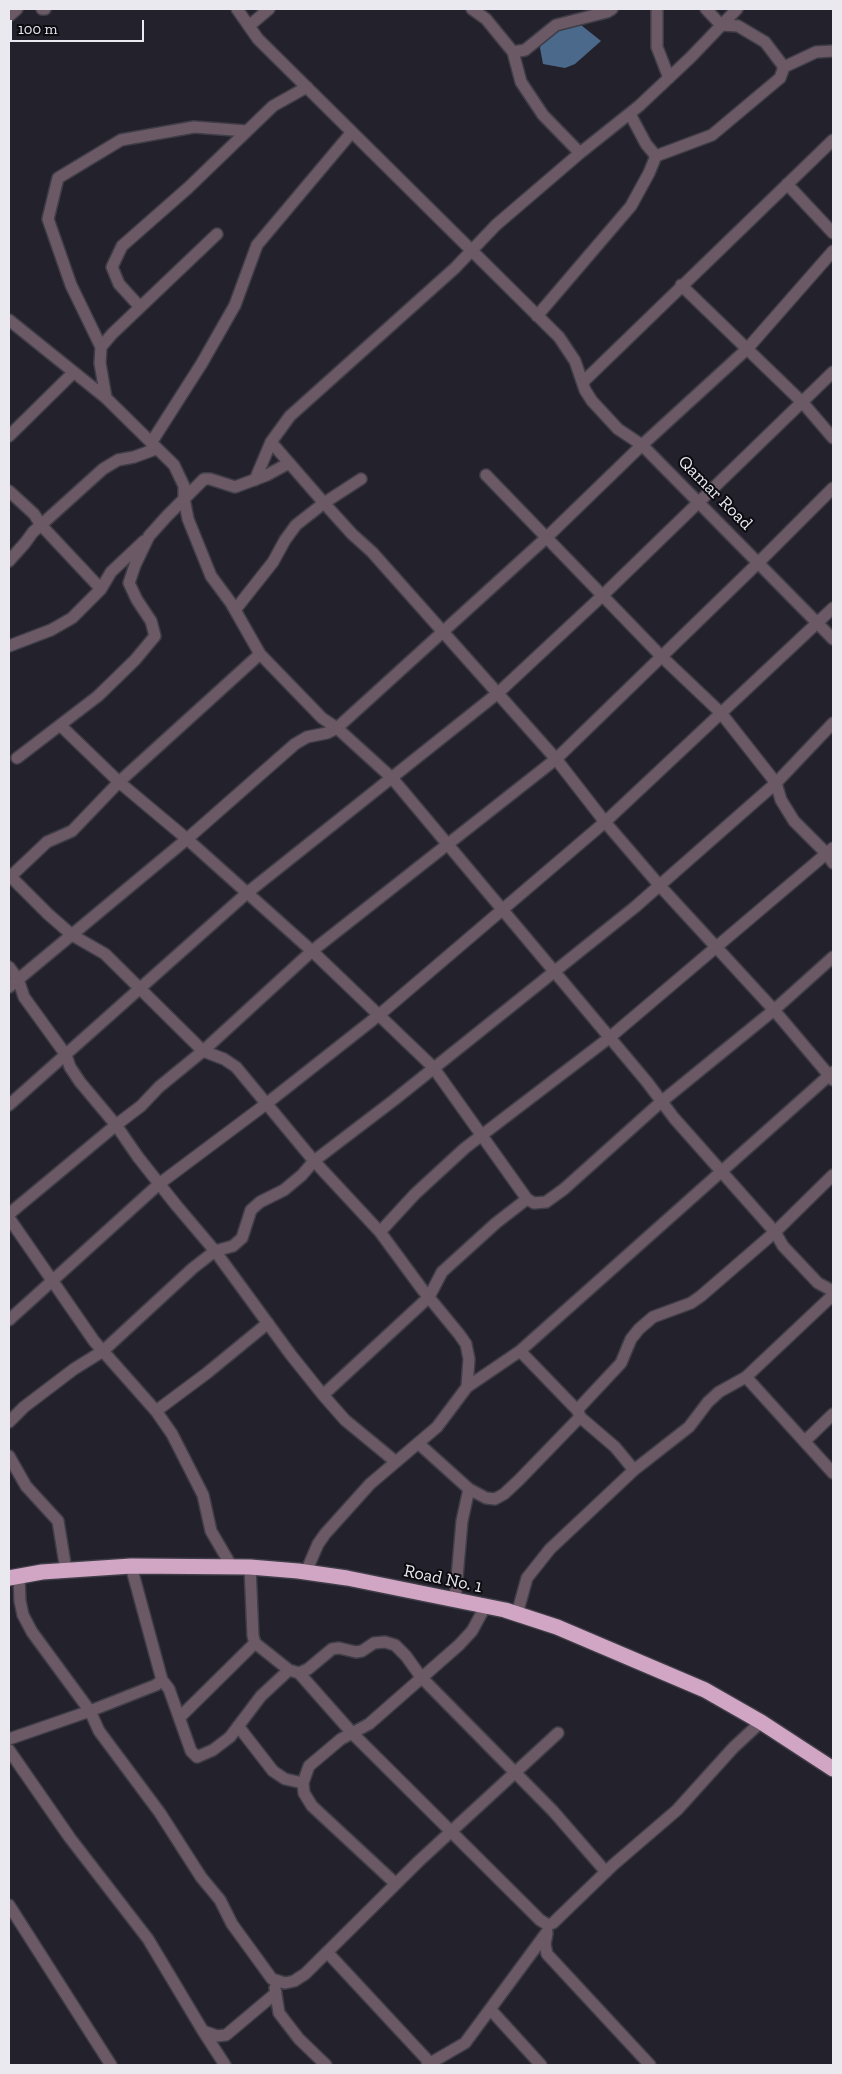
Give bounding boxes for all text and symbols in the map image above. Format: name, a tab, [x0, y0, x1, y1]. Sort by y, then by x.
scale bar	[12, 10, 146, 42]
text: 100 m	[18, 20, 57, 38]
street label: Qamar Road	[673, 451, 757, 535]
street label: Road No. 1	[402, 1560, 484, 1598]

